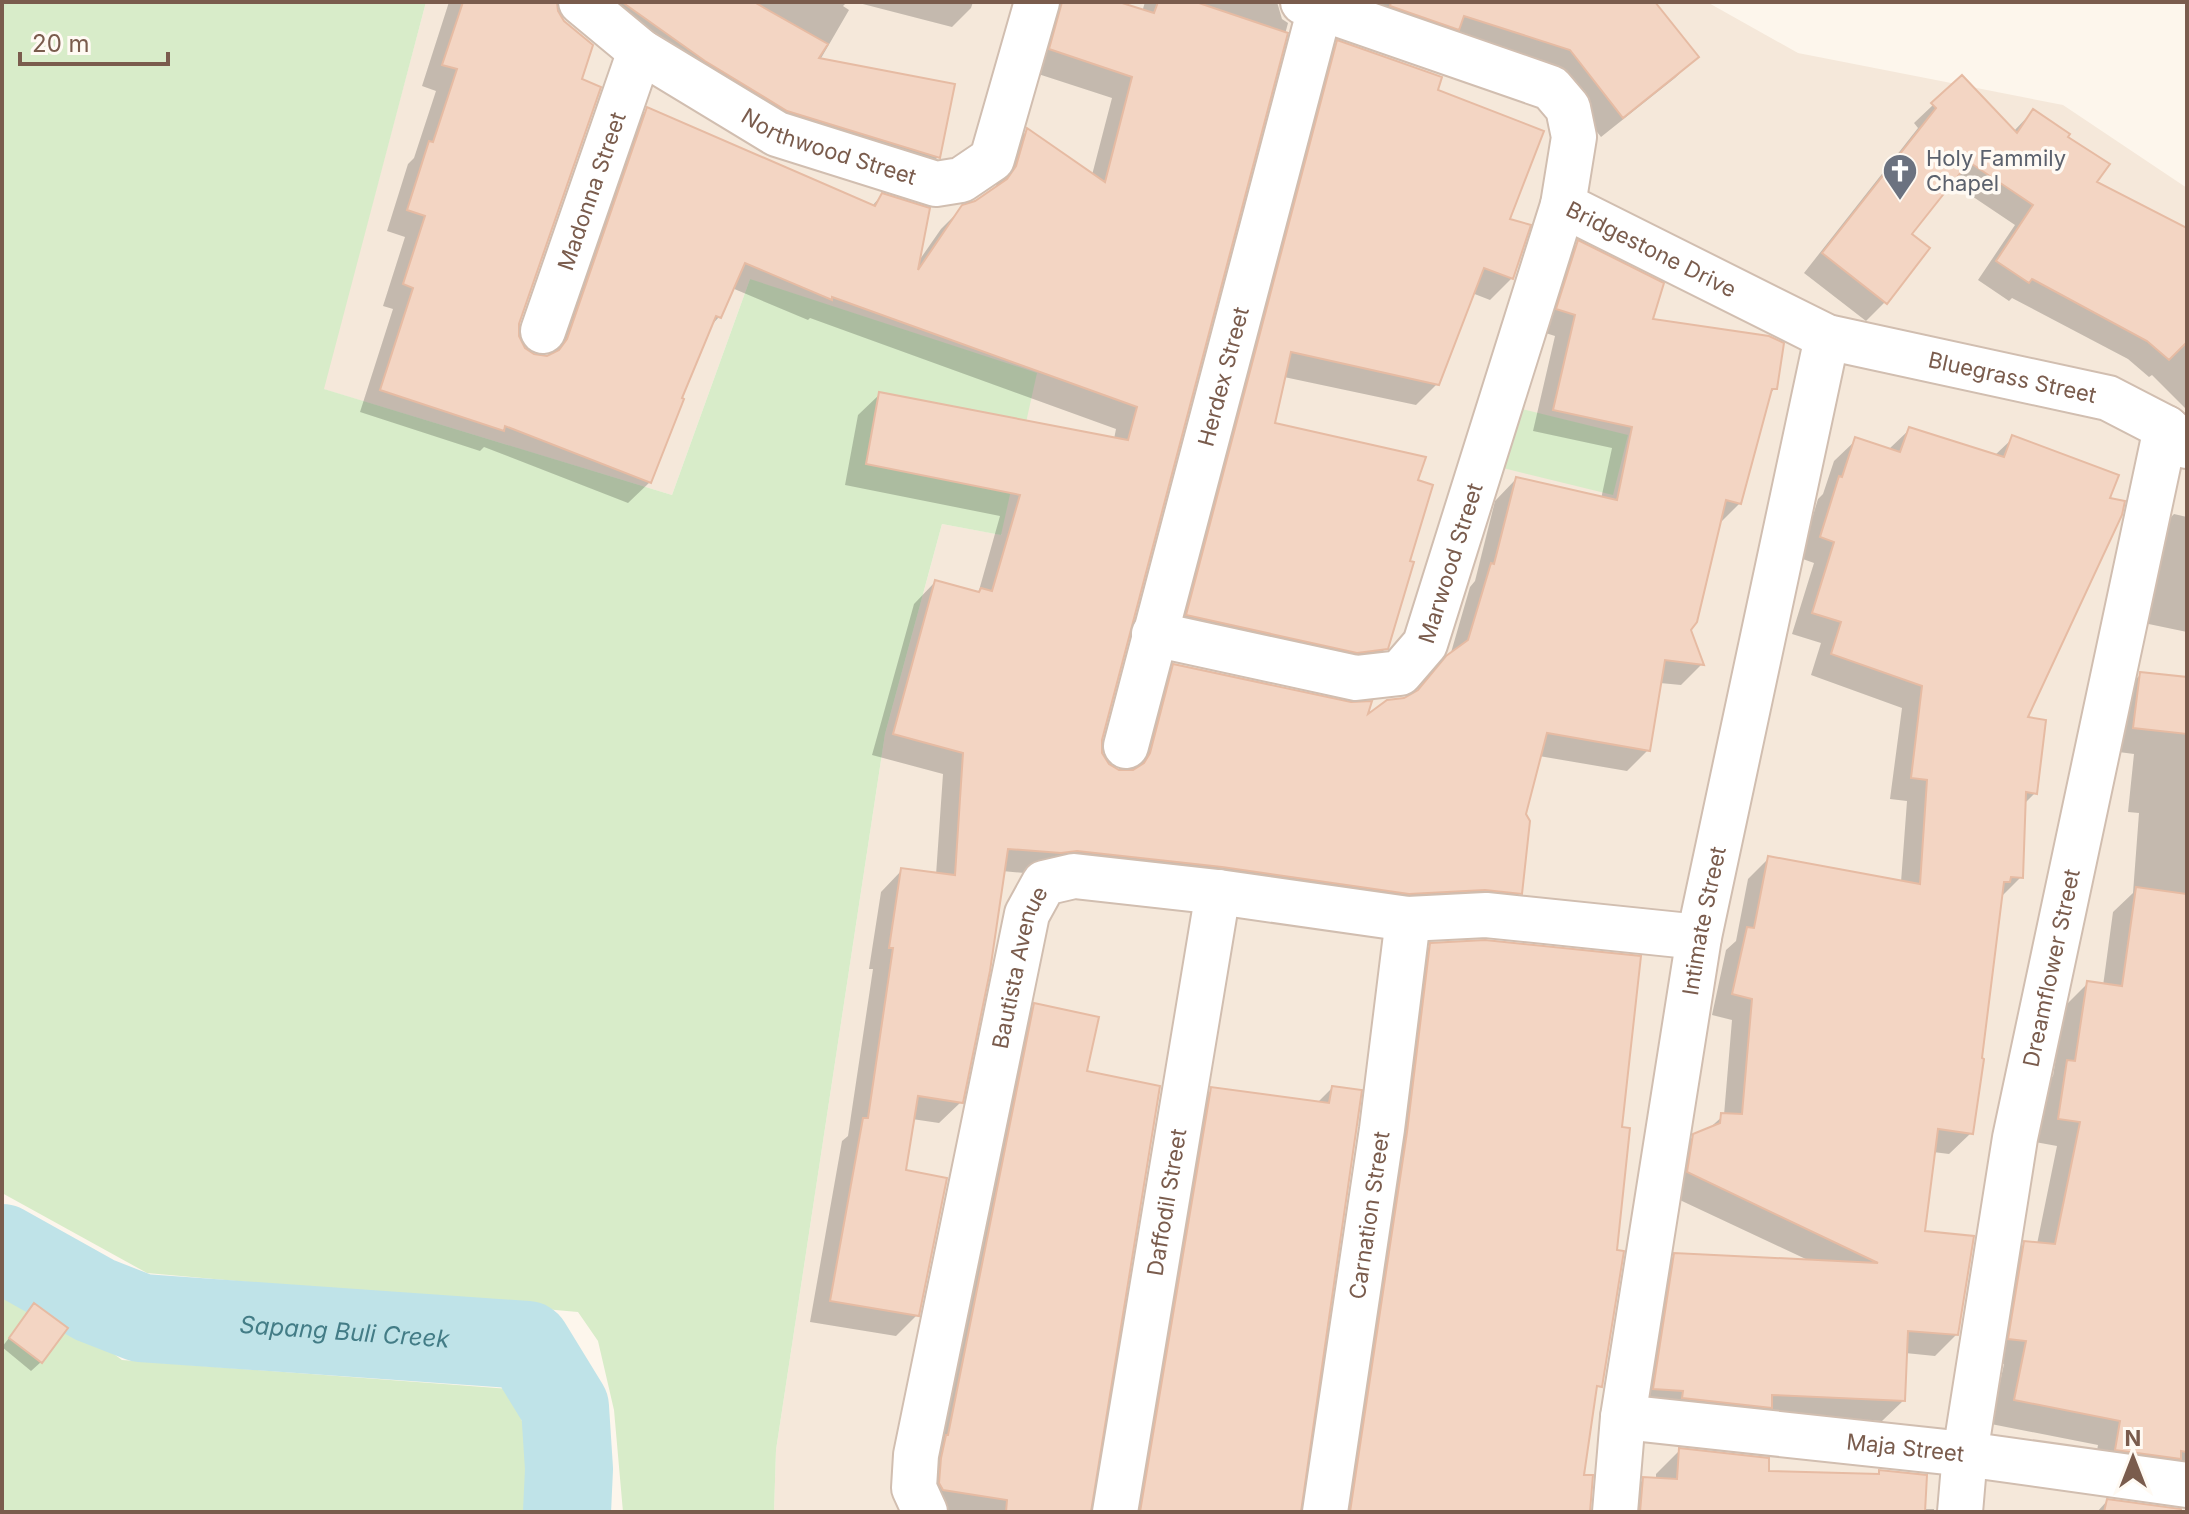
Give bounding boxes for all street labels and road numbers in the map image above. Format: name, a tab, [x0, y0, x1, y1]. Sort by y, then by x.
street label: Northwood Street	[737, 103, 920, 190]
street label: Madonna Street	[552, 109, 631, 274]
street label: Bridgestone Drive	[1562, 196, 1741, 303]
street label: Herdex Street	[1192, 304, 1254, 449]
street label: Bluegrass Street	[1926, 346, 2099, 408]
street label: Marwood Street	[1413, 480, 1488, 647]
street label: Intimate Street	[1677, 844, 1731, 997]
street label: Dreamflower Street	[2017, 867, 2085, 1069]
street label: Bautista Avenue	[987, 882, 1053, 1051]
street label: Daffodil Street	[1141, 1127, 1191, 1278]
street label: Carnation Street	[1344, 1130, 1394, 1301]
street label: Maja Street	[1845, 1428, 1966, 1467]

